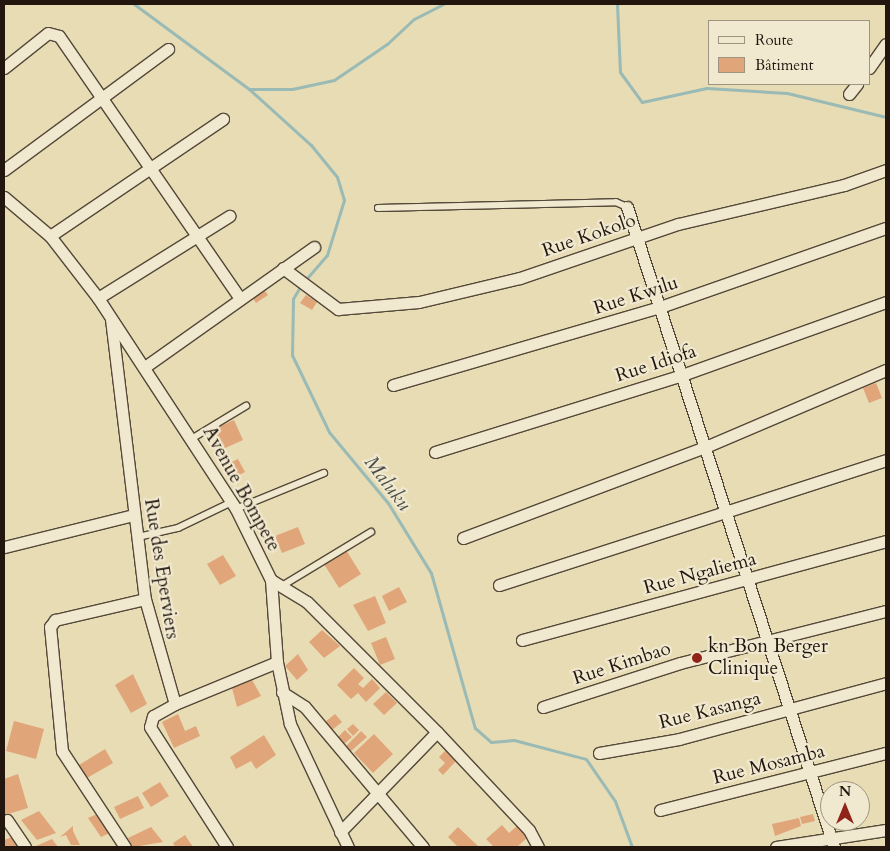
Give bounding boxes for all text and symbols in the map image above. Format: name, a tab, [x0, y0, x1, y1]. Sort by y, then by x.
legend	[708, 20, 870, 85]
text: Route	[755, 30, 793, 50]
text: Bâtiment	[755, 55, 813, 75]
street label: Rue Kokolo	[539, 209, 639, 263]
street label: Rue Kwilu	[591, 272, 681, 320]
street label: Rue Idiofa	[613, 340, 699, 388]
street label: Avenue Bompete	[197, 423, 285, 555]
water label: Maluku	[359, 451, 417, 515]
street label: Rue des Eperviers	[139, 497, 183, 641]
street label: Rue Ngaliema	[641, 548, 759, 600]
place label: kn Bon Berger Clinique	[708, 636, 828, 680]
street label: Rue Kimbao	[570, 637, 674, 691]
marker: kn Bon Berger Clinique	[690, 651, 704, 665]
street label: Rue Kasanga	[657, 687, 763, 735]
street label: Rue Mosamba	[711, 740, 827, 790]
north arrow	[820, 781, 870, 831]
text: N	[839, 782, 851, 801]

